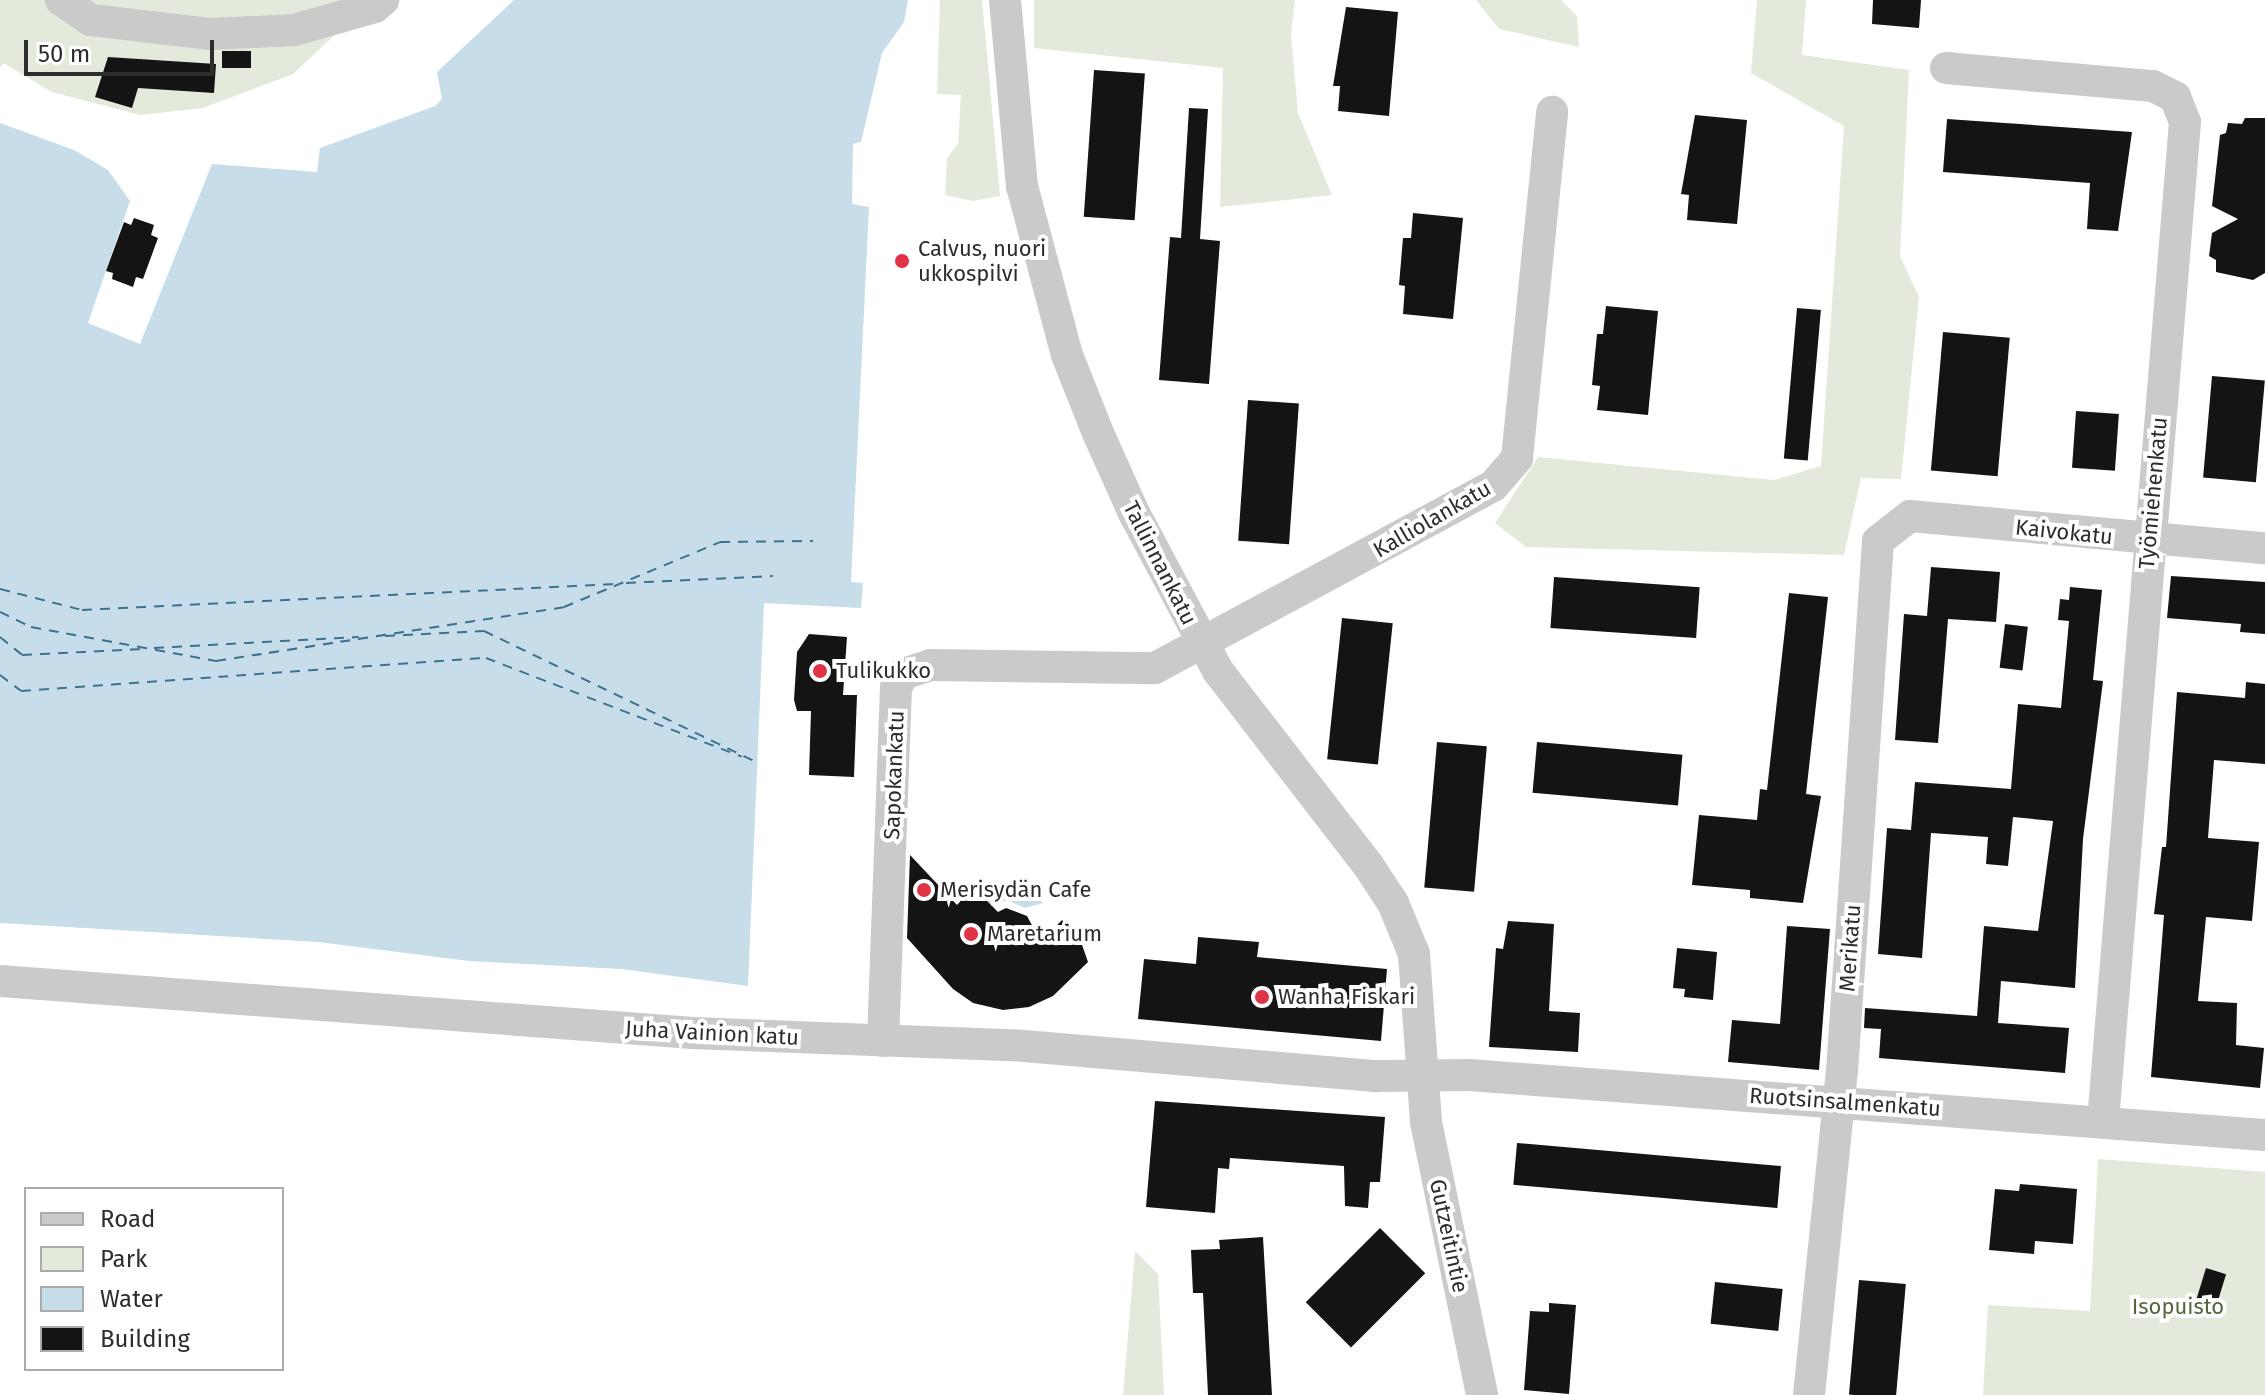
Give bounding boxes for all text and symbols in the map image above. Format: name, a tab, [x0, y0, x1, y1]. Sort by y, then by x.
scale bar	[28, 24, 218, 74]
text: 50 m	[38, 40, 90, 68]
place label: Calvus, nuori ukkospilvi	[918, 235, 1046, 286]
marker: Calvus, nuori ukkospilvi	[893, 252, 911, 270]
street label: Työmiehenkatu	[2133, 416, 2173, 570]
street label: Kalliolankatu	[1369, 475, 1495, 563]
street label: Tallinnankatu	[1118, 497, 1202, 629]
street label: Kaivokatu	[2014, 514, 2114, 550]
place label: Tulikukko	[836, 658, 931, 684]
marker: Tulikukko	[811, 662, 829, 680]
street label: Sapokankatu	[879, 710, 909, 840]
place label: Merisydän Cafe	[940, 877, 1091, 903]
marker: Merisydän Cafe	[915, 881, 933, 899]
street label: Merikatu	[1834, 903, 1866, 993]
place label: Maretarium	[987, 921, 1102, 947]
marker: Maretarium	[962, 925, 980, 943]
place label: Wanha Fiskari	[1278, 984, 1415, 1010]
marker: Wanha Fiskari	[1253, 988, 1271, 1006]
street label: Juha Vainion katu	[624, 1015, 800, 1051]
street label: Ruotsinsalmenkatu	[1748, 1082, 1942, 1122]
street label: Gutzeitintie	[1424, 1177, 1474, 1295]
legend	[24, 1187, 284, 1371]
text: Road	[100, 1205, 155, 1233]
text: Park	[100, 1245, 147, 1273]
text: Water	[100, 1285, 163, 1313]
park label: Isopuisto	[2132, 1294, 2224, 1320]
text: Building	[100, 1325, 190, 1353]

